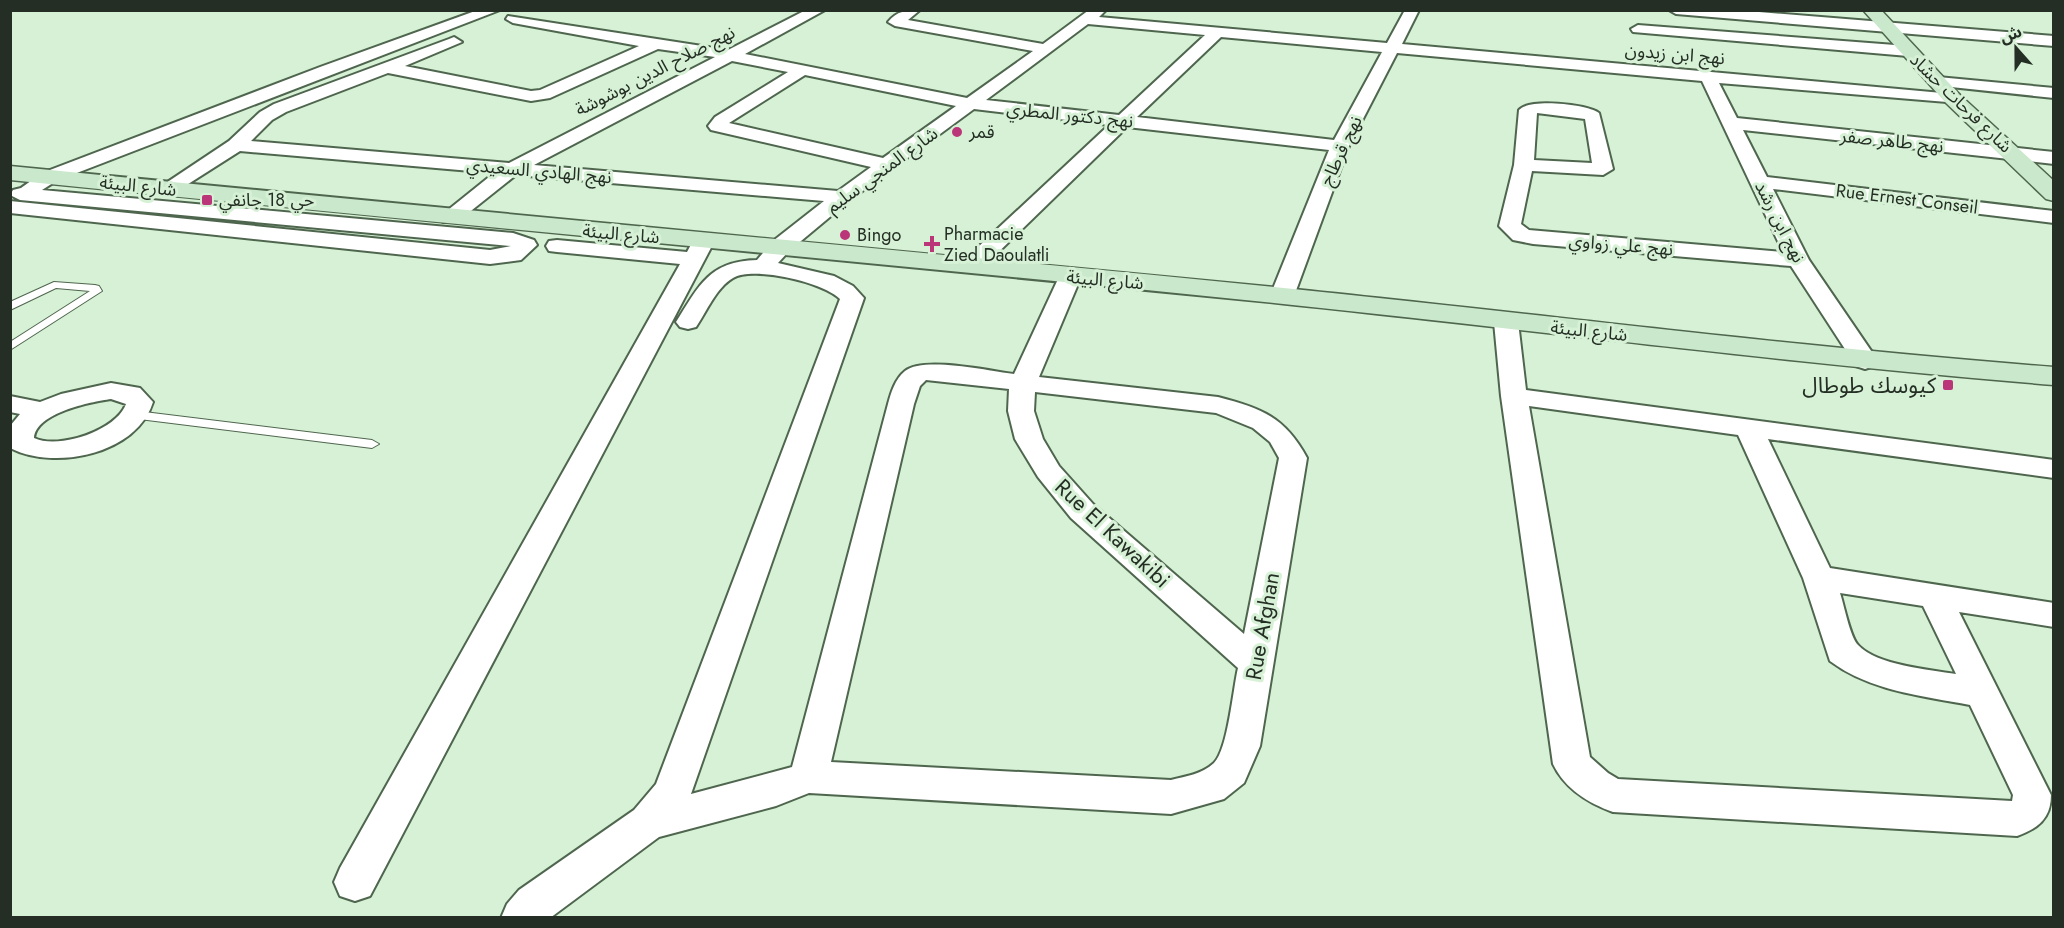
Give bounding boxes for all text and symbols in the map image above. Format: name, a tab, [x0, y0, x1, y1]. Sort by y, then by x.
north arrow	[1986, 18, 2046, 78]
street label: نهج صلاح الدين بوشوشة	[571, 19, 739, 123]
text: ش	[1996, 20, 2025, 49]
street label: نهج ابن زيدون	[1624, 37, 1726, 71]
street label: شارع فرحات حشاد	[1903, 47, 2018, 160]
street label: نهج دكتور المطري	[1005, 95, 1135, 135]
street label: نهج قرطاج	[1313, 112, 1369, 190]
place label: قمر	[968, 119, 995, 145]
street label: شارع المنجي سليم	[821, 121, 944, 220]
street label: نهج طاهر صفر	[1838, 123, 1945, 159]
marker: قمر	[950, 125, 964, 139]
street label: نهج الهادي السعيدي	[465, 152, 613, 190]
street label: شارع البيئة	[98, 169, 178, 204]
street label: نهج ابن رشد	[1748, 177, 1812, 267]
street label: Rue Ernest Conseil	[1834, 177, 1980, 221]
place label: حي 18 جانفي	[219, 187, 314, 213]
marker: حي 18 جانفي	[200, 193, 214, 207]
street label: شارع البيئة	[581, 218, 661, 251]
place label: Pharmacie Zied Daoulatli	[944, 221, 1050, 268]
place label: Bingo	[857, 222, 901, 248]
street label: نهج علي زواوي	[1568, 227, 1674, 263]
marker: Bingo	[838, 228, 852, 242]
marker: Pharmacie Zied Daoulatli	[925, 237, 939, 251]
street label: شارع البيئة	[1065, 264, 1145, 297]
street label: شارع البيئة	[1549, 314, 1629, 349]
place label: كيوسك طوطال	[1802, 369, 1937, 401]
marker: كيوسك طوطال	[1941, 378, 1955, 392]
street label: Rue El Kawakibi	[1048, 471, 1178, 595]
street label: Rue Afghan	[1237, 570, 1287, 682]

